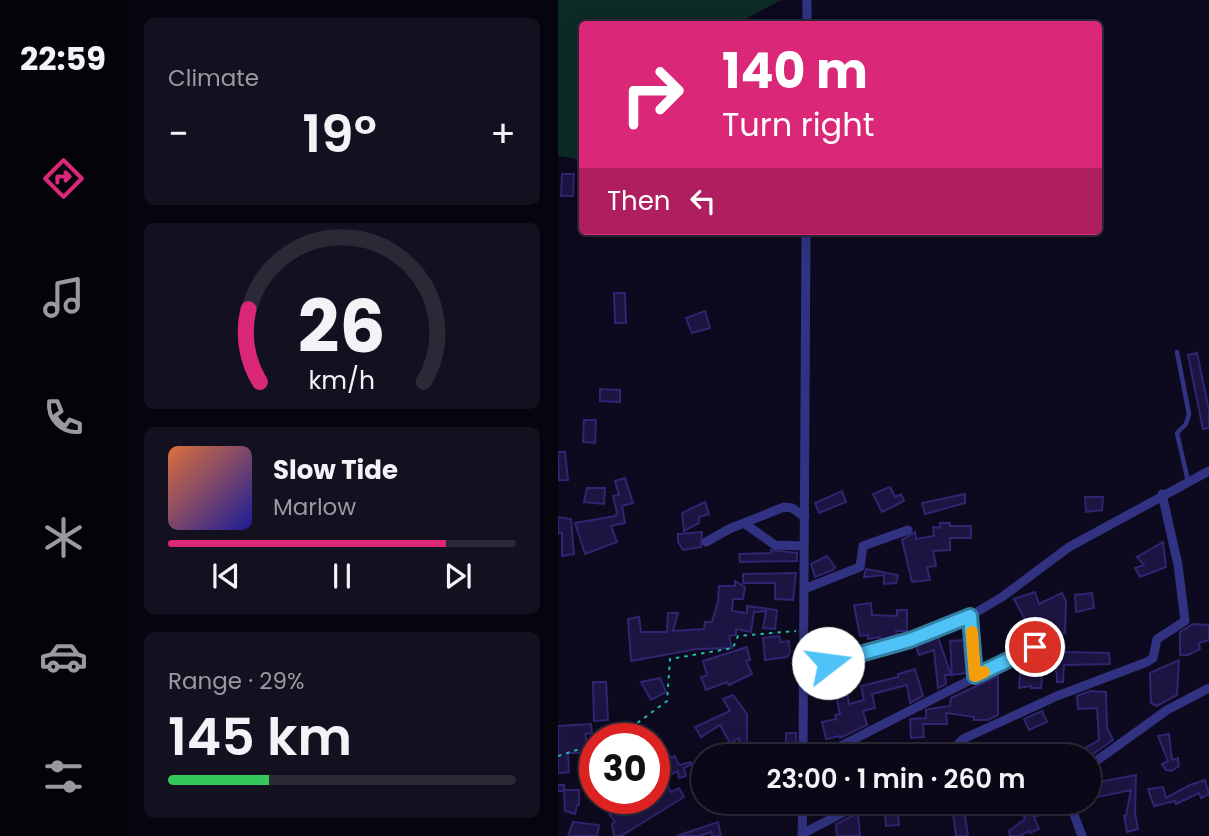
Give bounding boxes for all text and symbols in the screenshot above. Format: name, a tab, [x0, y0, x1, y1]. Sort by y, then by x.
text: 22:59	[20, 36, 106, 81]
text: 140 m	[722, 37, 868, 105]
icon: right	[607, 49, 698, 140]
text: Climate	[168, 62, 259, 94]
text: 19°	[302, 97, 377, 170]
text: Turn right	[722, 102, 874, 147]
text: −	[168, 107, 189, 160]
text: +	[490, 107, 516, 160]
icon: directions	[39, 154, 88, 203]
icon: left	[684, 182, 722, 220]
text: Then	[607, 183, 670, 219]
icon: music	[39, 273, 88, 322]
text: 26	[298, 276, 386, 377]
text: km/h	[309, 363, 375, 398]
icon: phone	[39, 393, 88, 442]
text: Slow Tide	[273, 452, 398, 488]
text: Marlow	[273, 491, 356, 523]
icon: climate	[39, 513, 88, 562]
icon: previous	[207, 557, 245, 595]
icon: pause	[323, 557, 361, 595]
icon: next	[439, 557, 477, 595]
pin	[1005, 617, 1065, 677]
position arrow	[791, 626, 865, 700]
icon: arrive	[1016, 628, 1054, 666]
icon: car	[39, 632, 88, 681]
text: Range · 29%	[168, 665, 304, 697]
text: 145 km	[168, 700, 352, 773]
speed limit sign: 30	[579, 723, 670, 814]
icon: filters	[39, 752, 88, 801]
text: 23:00 · 1 min · 260 m	[767, 761, 1025, 797]

